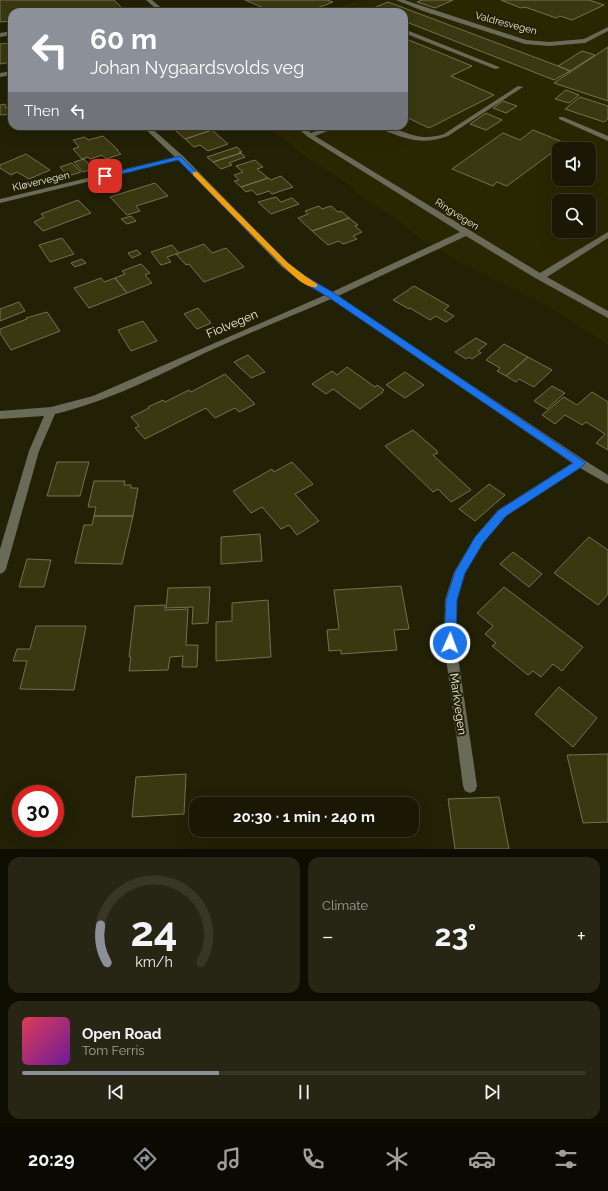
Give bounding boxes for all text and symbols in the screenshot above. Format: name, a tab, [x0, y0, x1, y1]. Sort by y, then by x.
street label: Valdresvegen	[474, 9, 538, 37]
text: 60 m	[90, 23, 157, 56]
icon: left	[24, 24, 76, 76]
text: Johan Nygaardsvolds veg	[90, 57, 304, 78]
icon: left	[67, 100, 89, 122]
text: Then	[24, 102, 59, 120]
map controls	[552, 142, 596, 238]
button: sound	[552, 142, 596, 186]
pin	[88, 159, 122, 193]
icon: arrive	[94, 165, 116, 187]
street label: Kløvervegen	[11, 169, 71, 193]
button: search	[552, 194, 596, 238]
street label: Ringvegen	[433, 196, 481, 232]
street label: Fiolvegen	[204, 307, 260, 341]
position arrow	[429, 622, 471, 664]
street label: Markvegen	[447, 672, 469, 736]
speed limit sign: 30	[12, 785, 64, 837]
text: 20:30 · 1 min · 240 m	[233, 808, 375, 826]
text: Climate	[322, 898, 368, 913]
text: 24	[130, 907, 178, 956]
text: 23°	[434, 918, 476, 953]
text: −	[322, 923, 334, 949]
text: +	[577, 923, 586, 949]
text: km/h	[135, 954, 173, 970]
text: Open Road	[82, 1025, 162, 1043]
text: Tom Ferris	[82, 1043, 145, 1058]
icon: previous	[105, 1081, 127, 1103]
icon: pause	[293, 1081, 315, 1103]
icon: next	[481, 1081, 503, 1103]
icon: directions	[131, 1145, 159, 1173]
icon: music	[215, 1145, 243, 1173]
icon: phone	[299, 1145, 327, 1173]
icon: climate	[383, 1145, 411, 1173]
icon: car	[468, 1145, 496, 1173]
icon: filters	[552, 1145, 580, 1173]
text: 20:29	[28, 1149, 75, 1170]

